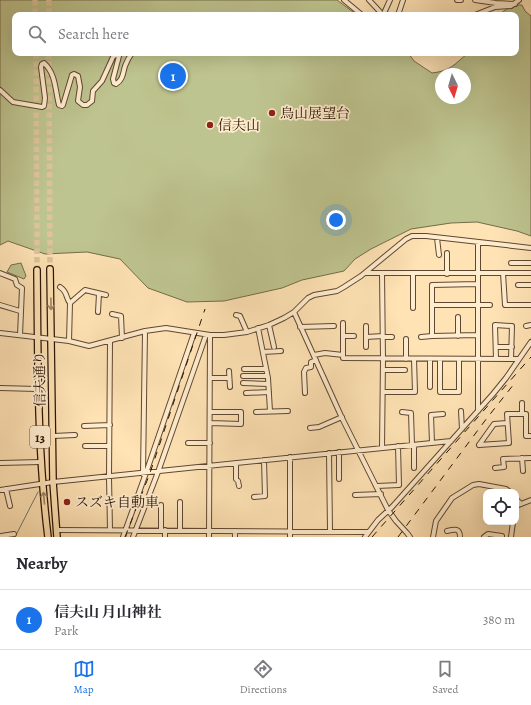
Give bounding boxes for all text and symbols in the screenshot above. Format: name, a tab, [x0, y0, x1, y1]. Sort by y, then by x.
search box	[12, 12, 519, 56]
icon: search	[26, 23, 48, 45]
text: Search here	[58, 24, 129, 44]
pin: 1	[160, 61, 186, 91]
north arrow	[435, 68, 471, 104]
place label: 烏山展望台	[280, 104, 350, 123]
marker: 烏山展望台	[267, 108, 277, 118]
place label: 信夫山	[218, 116, 260, 135]
marker: 信夫山	[205, 120, 215, 130]
your location	[326, 210, 346, 230]
one-way arrow	[47, 297, 55, 310]
street label: 信夫通り	[30, 351, 50, 407]
road number: 13	[30, 426, 50, 448]
map controls	[483, 489, 519, 525]
button: locate	[483, 489, 519, 525]
one-way arrow	[41, 492, 48, 505]
place label: スズキ自動車	[75, 493, 159, 512]
marker: スズキ自動車	[62, 497, 72, 507]
text: Nearby	[16, 552, 67, 575]
text: 信夫山 月山神社	[54, 602, 162, 622]
text: 1	[27, 611, 31, 628]
text: 380 m	[483, 611, 515, 628]
text: Park	[54, 622, 78, 639]
tab: Map	[73, 658, 95, 697]
tab: Directions	[240, 658, 287, 697]
tab: Saved	[432, 658, 458, 697]

